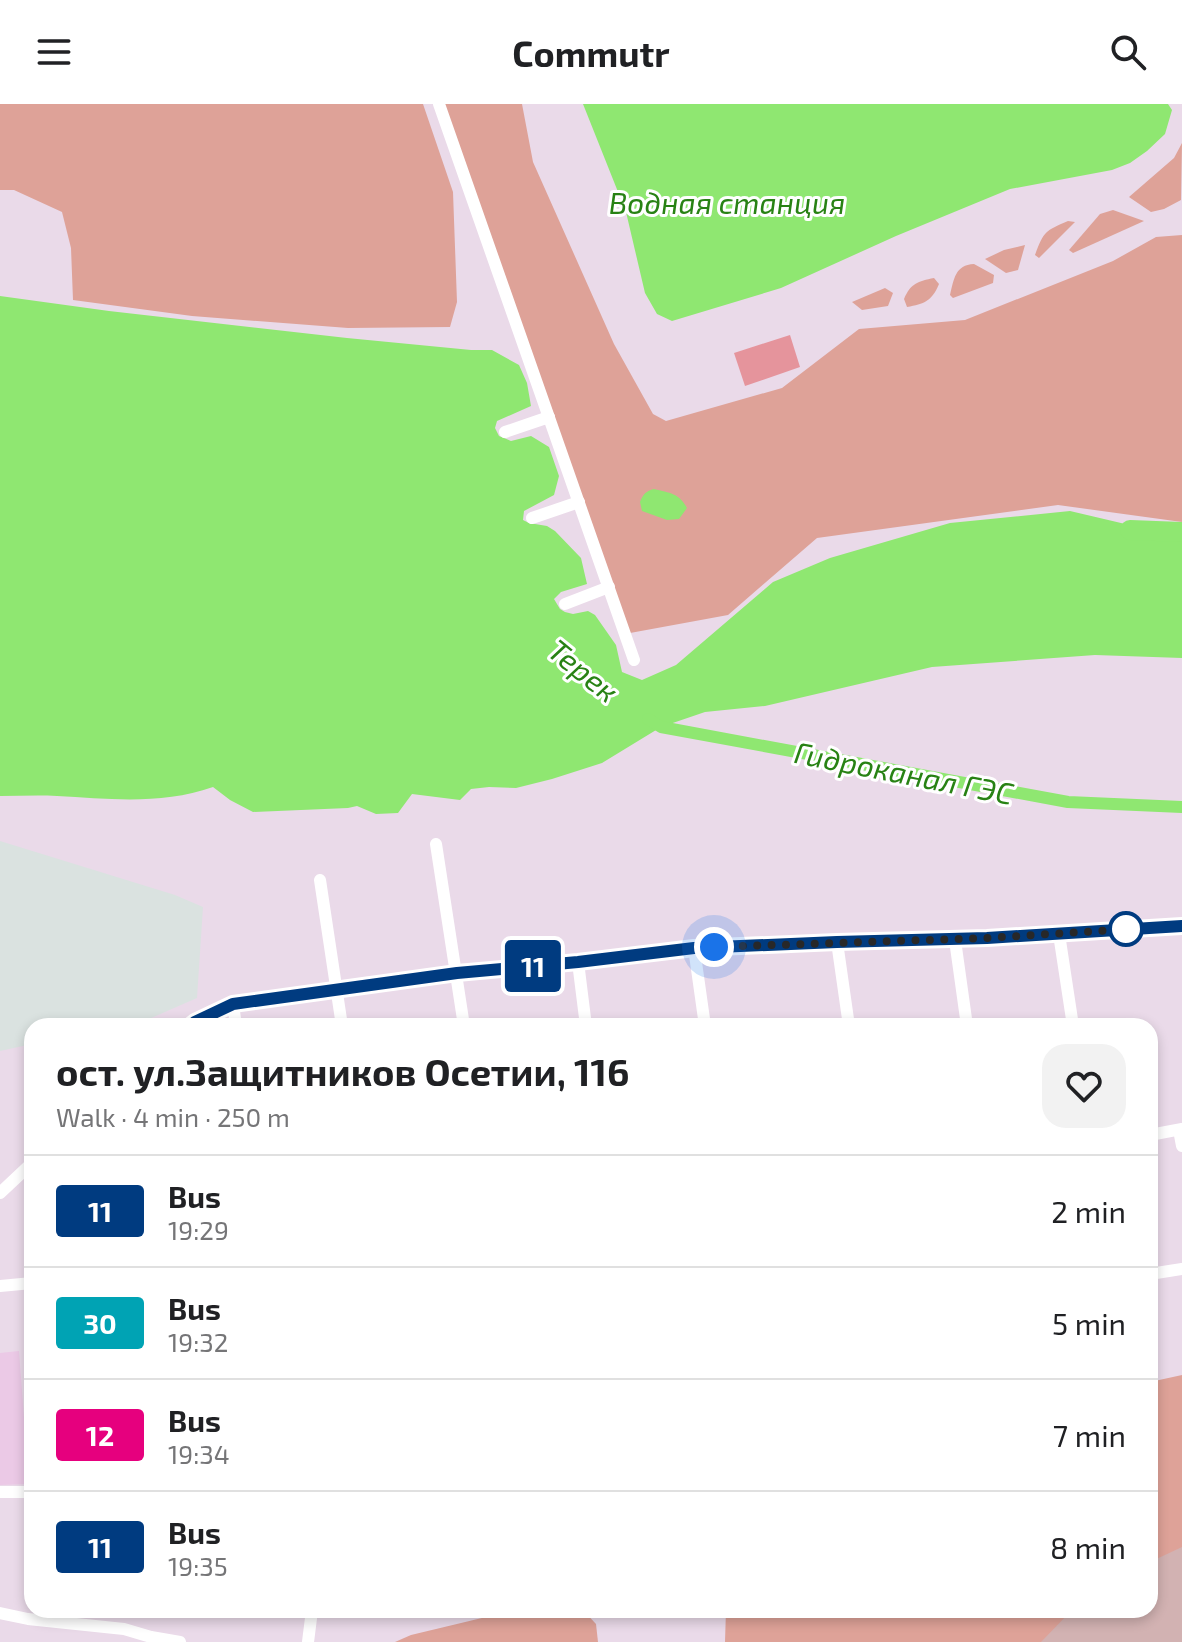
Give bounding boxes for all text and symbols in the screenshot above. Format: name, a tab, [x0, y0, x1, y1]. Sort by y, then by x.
icon: menu	[32, 30, 76, 74]
icon: search	[1106, 30, 1150, 74]
text: Commutr	[512, 31, 670, 74]
water label: Водная станция	[609, 184, 845, 220]
water label: Терек	[542, 631, 626, 709]
water label: Гидроканал ГЭС	[792, 733, 1017, 811]
unlabelled marker	[1109, 912, 1143, 946]
your location	[694, 927, 734, 967]
line badge: 11	[497, 940, 569, 992]
text: 11	[521, 949, 545, 983]
button: heart	[1042, 1044, 1126, 1128]
text: ост. ул.Защитников Осетии, 116	[56, 1048, 629, 1094]
text: Walk · 4 min · 250 m	[56, 1101, 290, 1132]
text: Bus	[168, 1178, 221, 1214]
text: 2 min	[1051, 1193, 1126, 1229]
text: 11	[88, 1194, 112, 1228]
text: 19:29	[168, 1214, 229, 1245]
text: Bus	[168, 1290, 221, 1326]
text: 5 min	[1052, 1305, 1126, 1341]
text: 30	[83, 1306, 117, 1340]
text: 19:32	[168, 1326, 228, 1357]
text: Bus	[168, 1402, 221, 1438]
text: 7 min	[1053, 1417, 1126, 1453]
text: 12	[86, 1418, 114, 1452]
text: 19:34	[168, 1438, 230, 1469]
text: Bus	[168, 1514, 221, 1550]
text: 8 min	[1050, 1529, 1126, 1565]
text: 11	[88, 1530, 112, 1564]
text: 19:35	[168, 1550, 228, 1581]

